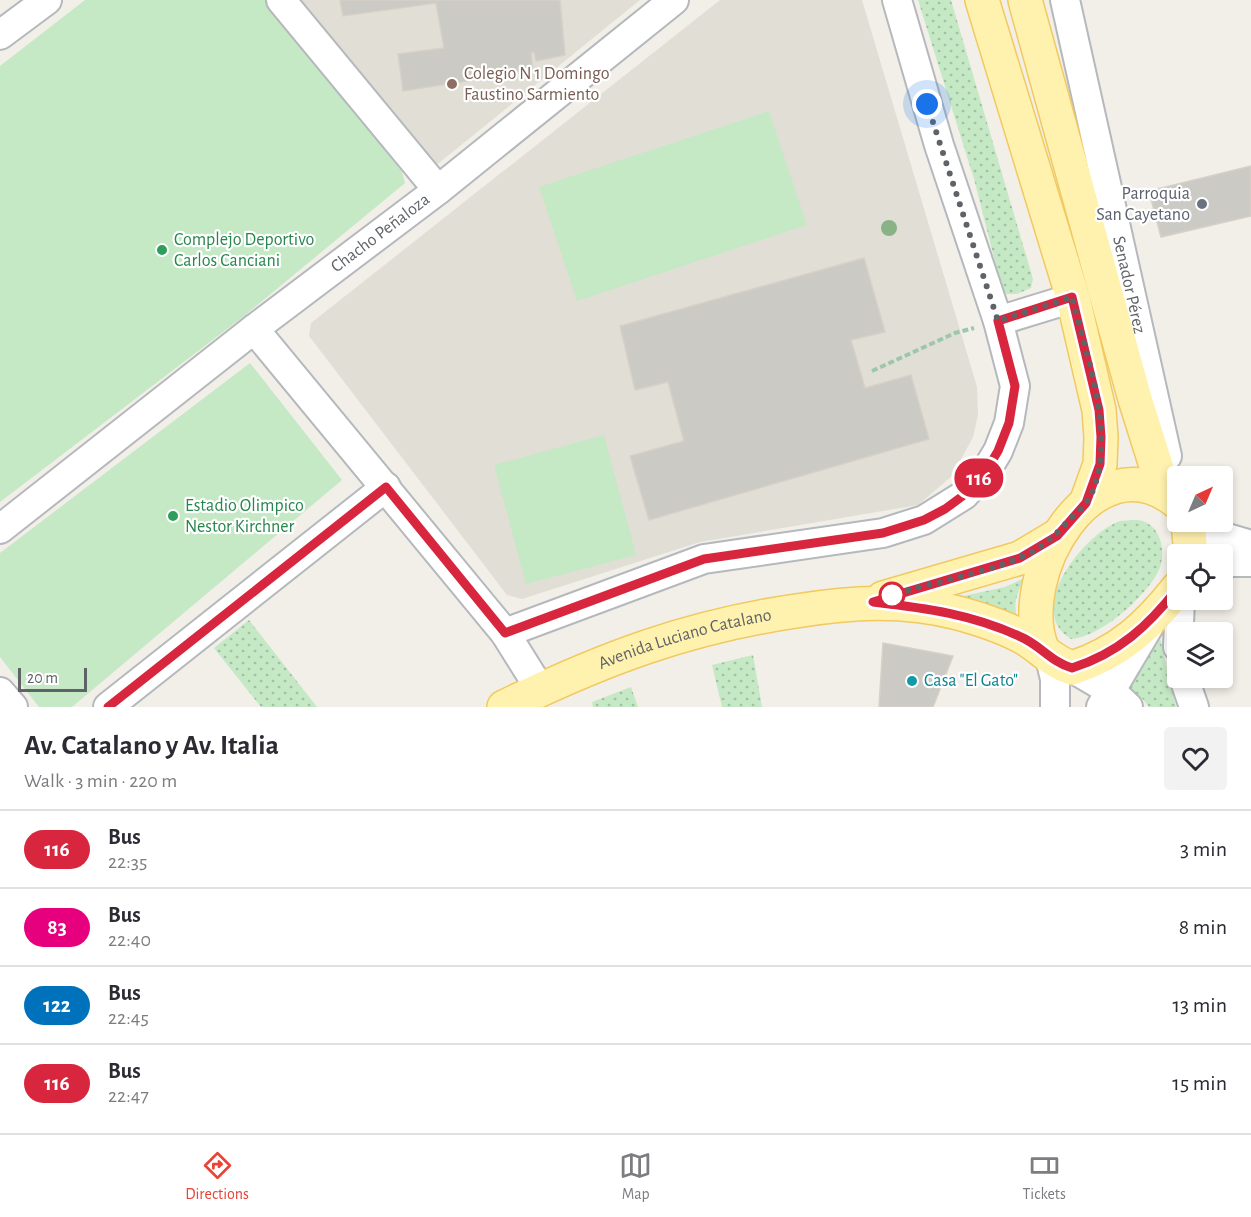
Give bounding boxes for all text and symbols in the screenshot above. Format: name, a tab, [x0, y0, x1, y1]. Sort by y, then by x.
place label: Colegio N 1 Domingo Faustino Sarmiento	[464, 65, 610, 104]
marker: Colegio N 1 Domingo Faustino Sarmiento	[445, 77, 459, 91]
your location	[912, 89, 942, 119]
place label: Parroquia San Cayetano	[1096, 185, 1190, 224]
street label: Chacho Peñaloza	[328, 190, 433, 276]
marker: Parroquia San Cayetano	[1195, 197, 1209, 211]
place label: Complejo Deportivo Carlos Canciani	[174, 231, 315, 270]
street label: Senador Pérez	[1109, 235, 1148, 335]
marker: Complejo Deportivo Carlos Canciani	[155, 243, 169, 257]
line badge: 116	[944, 458, 1014, 498]
north arrow	[1167, 466, 1233, 532]
map controls	[1167, 466, 1233, 688]
text: 116	[966, 468, 992, 489]
place label: Estadio Olimpico Nestor Kirchner	[185, 497, 304, 536]
marker: Estadio Olimpico Nestor Kirchner	[166, 509, 180, 523]
button: locate	[1167, 544, 1233, 610]
unlabelled marker	[879, 582, 905, 608]
street label: Avenida Luciano Catalano	[596, 606, 773, 673]
button: layers	[1167, 622, 1233, 688]
scale bar	[18, 665, 87, 692]
text: 20 m	[27, 670, 58, 686]
place label: Casa "El Gato"	[924, 672, 1018, 690]
marker: Casa "El Gato"	[905, 674, 919, 688]
button: heart	[1164, 727, 1227, 790]
text: Av. Catalano y Av. Italia	[24, 732, 279, 760]
text: Walk · 3 min · 220 m	[24, 771, 177, 791]
text: Bus	[108, 826, 141, 848]
text: 3 min	[1180, 838, 1227, 860]
text: 116	[44, 839, 70, 860]
text: 22:35	[108, 852, 147, 872]
text: Bus	[108, 904, 141, 926]
text: 8 min	[1179, 916, 1227, 938]
text: 83	[47, 917, 67, 938]
text: 22:40	[108, 930, 151, 950]
text: Bus	[108, 982, 141, 1004]
text: 13 min	[1172, 994, 1227, 1016]
text: 122	[43, 995, 71, 1016]
text: 22:45	[108, 1008, 149, 1028]
text: Bus	[108, 1060, 141, 1082]
text: 15 min	[1172, 1072, 1227, 1094]
text: 116	[44, 1073, 70, 1094]
text: 22:47	[108, 1086, 149, 1106]
tab: Directions	[185, 1149, 249, 1204]
tab: Map	[619, 1149, 652, 1204]
tab: Tickets	[1023, 1149, 1066, 1204]

